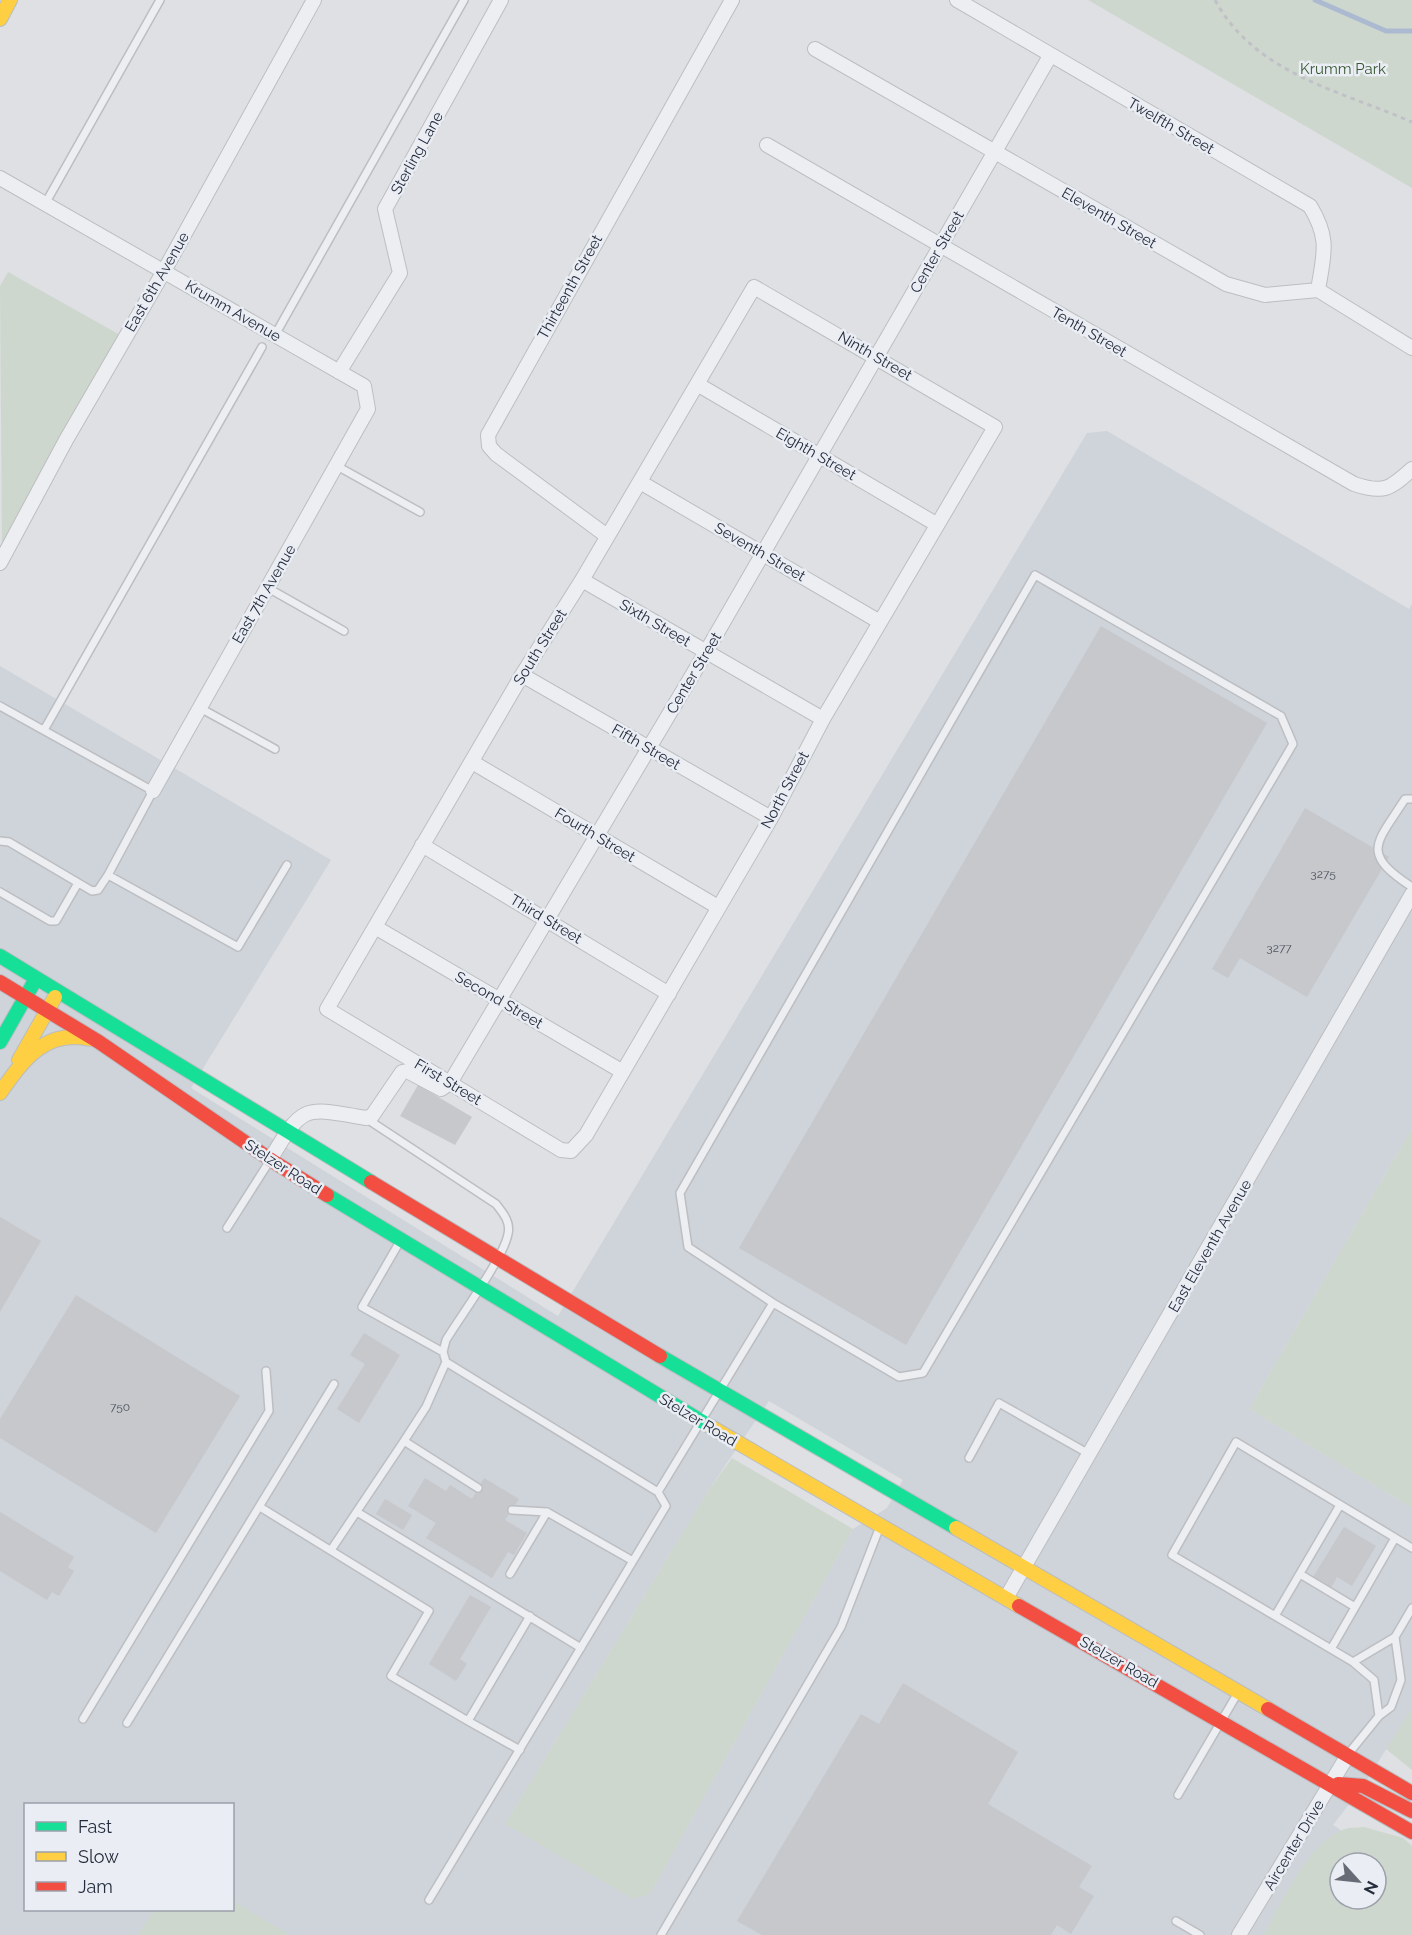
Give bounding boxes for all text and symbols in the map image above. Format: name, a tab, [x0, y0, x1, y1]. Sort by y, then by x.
park label: Krumm Park	[1300, 60, 1386, 78]
street label: Twelfth Street	[1125, 94, 1217, 158]
street label: Sterling Lane	[387, 108, 447, 197]
street label: Eleventh Street	[1059, 184, 1159, 252]
street label: Center Street	[906, 208, 968, 296]
street label: East 6th Avenue	[121, 229, 193, 335]
street label: Thirteenth Street	[534, 232, 606, 342]
street label: Krumm Avenue	[182, 276, 284, 346]
street label: Tenth Street	[1048, 303, 1130, 361]
street label: Ninth Street	[835, 328, 915, 384]
street label: Eighth Street	[773, 424, 859, 484]
street label: Seventh Street	[711, 519, 809, 585]
street label: East 7th Avenue	[228, 541, 300, 647]
street label: Sixth Street	[616, 595, 694, 651]
street label: South Street	[510, 606, 570, 688]
street label: Center Street	[663, 629, 725, 717]
street label: Fifth Street	[608, 720, 684, 774]
street label: North Street	[757, 748, 813, 832]
street label: Fourth Street	[552, 804, 638, 866]
house number: 3275	[1310, 867, 1336, 881]
street label: Third Street	[507, 890, 585, 948]
house number: 3277	[1266, 941, 1292, 955]
street label: Second Street	[452, 968, 546, 1032]
street label: First Street	[411, 1055, 485, 1109]
street label: Stelzer Road	[241, 1136, 325, 1198]
street label: East Eleventh Avenue	[1165, 1176, 1255, 1316]
street label: Stelzer Road	[656, 1390, 740, 1450]
house number: 750	[110, 1400, 130, 1414]
street label: Stelzer Road	[1077, 1632, 1161, 1692]
street label: Aircenter Drive	[1260, 1796, 1328, 1893]
legend	[24, 1803, 234, 1911]
text: Fast	[78, 1816, 112, 1837]
text: Slow	[78, 1846, 119, 1867]
north arrow	[1328, 1851, 1388, 1911]
text: Jam	[78, 1876, 113, 1897]
text: N	[1360, 1878, 1382, 1897]

